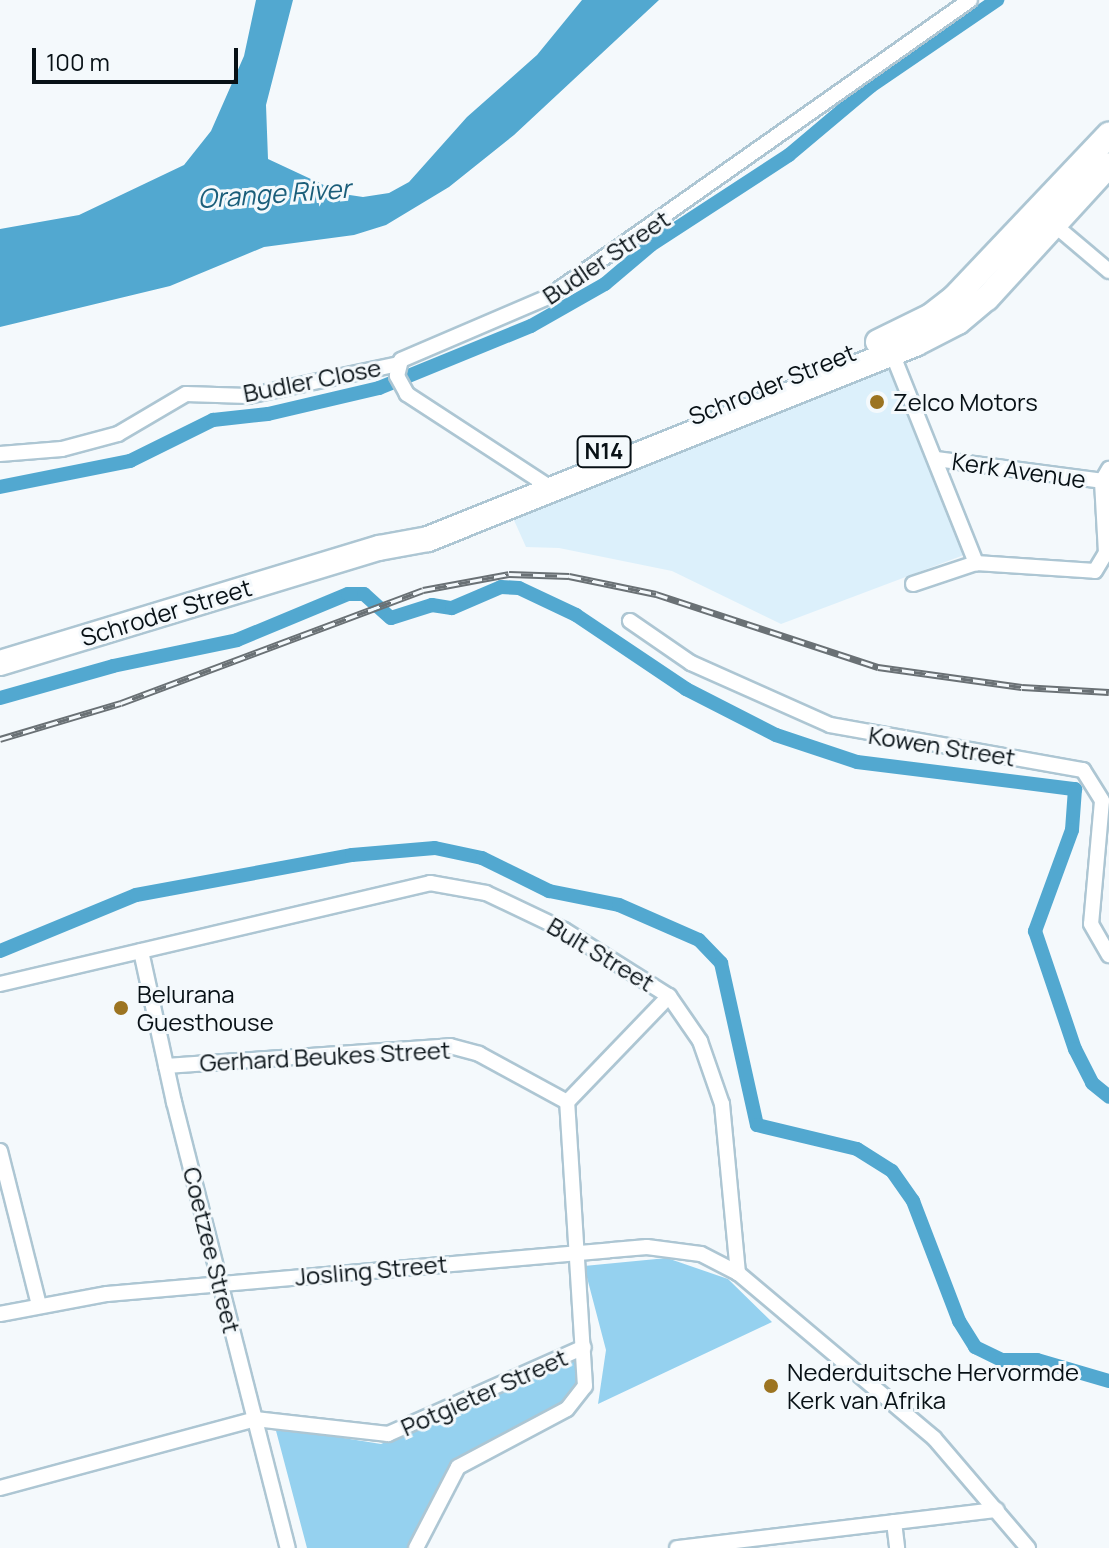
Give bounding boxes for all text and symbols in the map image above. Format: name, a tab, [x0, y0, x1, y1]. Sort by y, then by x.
scale bar	[36, 32, 242, 82]
text: 100 m	[46, 45, 110, 78]
water label: Orange River	[197, 173, 351, 215]
street label: Budler Street	[537, 204, 675, 310]
street label: Schroder Street	[684, 337, 860, 431]
street label: Budler Close	[241, 353, 383, 407]
place label: Zelco Motors	[893, 388, 1038, 416]
marker: Zelco Motors	[868, 393, 886, 411]
road number: N14	[576, 434, 632, 470]
street label: Kerk Avenue	[950, 446, 1088, 494]
street label: Schroder Street	[77, 572, 255, 652]
street label: Kowen Street	[867, 720, 1017, 772]
street label: Bult Street	[542, 911, 660, 997]
place label: Belurana Guesthouse	[137, 980, 274, 1036]
marker: Belurana Guesthouse	[112, 999, 130, 1017]
street label: Gerhard Beukes Street	[199, 1035, 451, 1077]
street label: Coetzee Street	[177, 1164, 247, 1336]
street label: Josling Street	[294, 1249, 448, 1291]
street label: Potgieter Street	[396, 1342, 572, 1442]
place label: Nederduitsche Hervormde Kerk van Afrika	[787, 1358, 1079, 1414]
marker: Nederduitsche Hervormde Kerk van Afrika	[762, 1377, 780, 1395]

